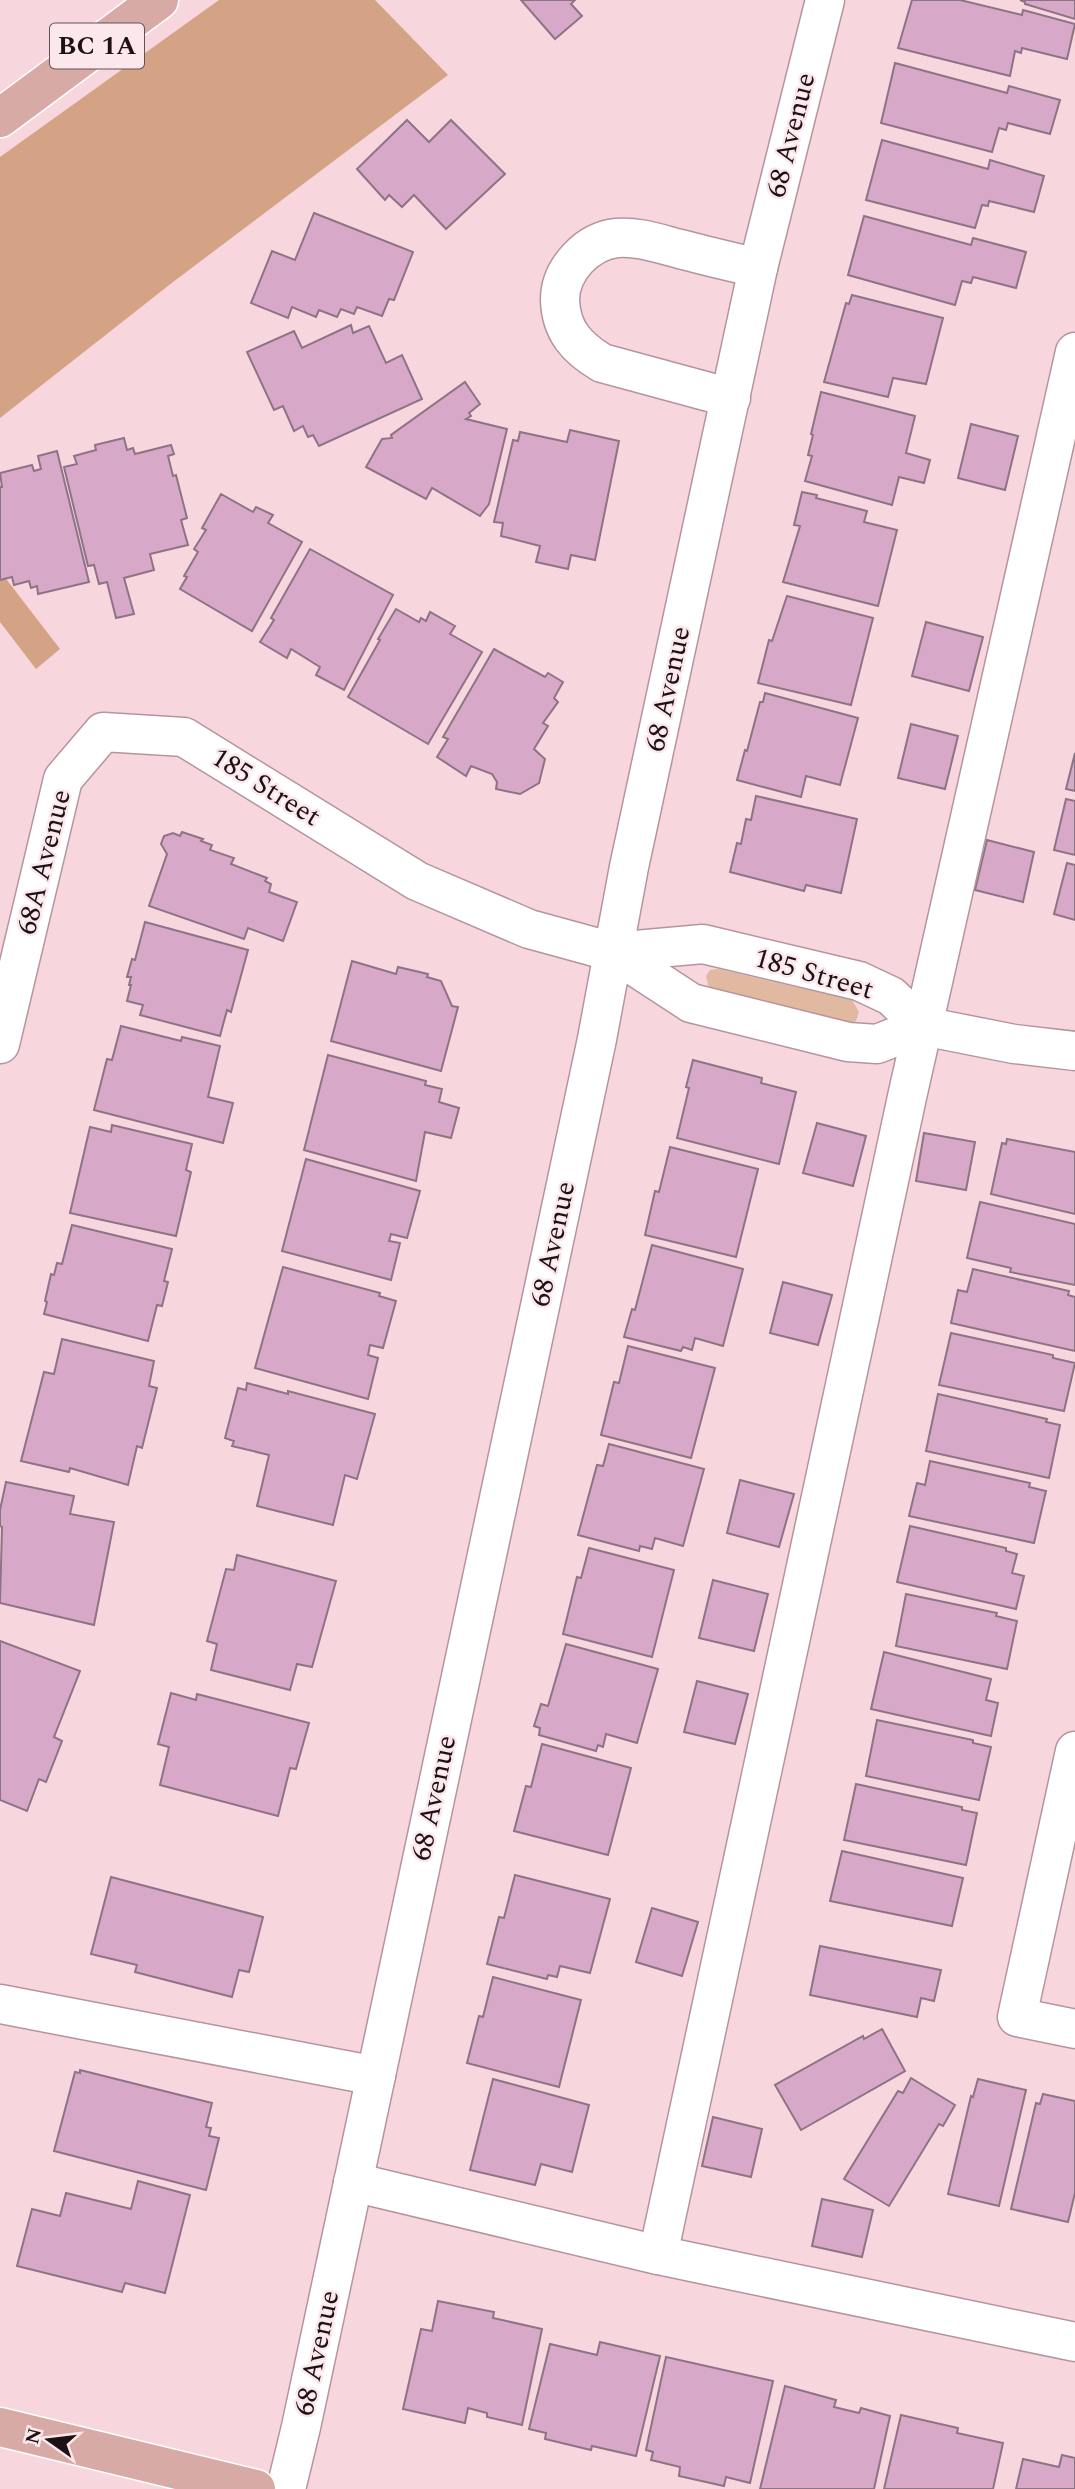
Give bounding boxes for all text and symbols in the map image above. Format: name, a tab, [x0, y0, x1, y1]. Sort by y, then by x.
road number: BC 1A	[50, 23, 144, 68]
street label: 68 Avenue	[755, 68, 827, 202]
street label: 68 Avenue	[634, 622, 702, 756]
street label: 185 Street	[203, 736, 329, 838]
street label: 68A Avenue	[5, 785, 83, 939]
street label: 185 Street	[749, 936, 879, 1012]
street label: 68 Avenue	[519, 1177, 587, 1311]
street label: 68 Avenue	[400, 1731, 468, 1865]
street label: 68 Avenue	[283, 2286, 351, 2420]
north arrow	[14, 2405, 84, 2475]
text: N	[18, 2425, 50, 2447]

